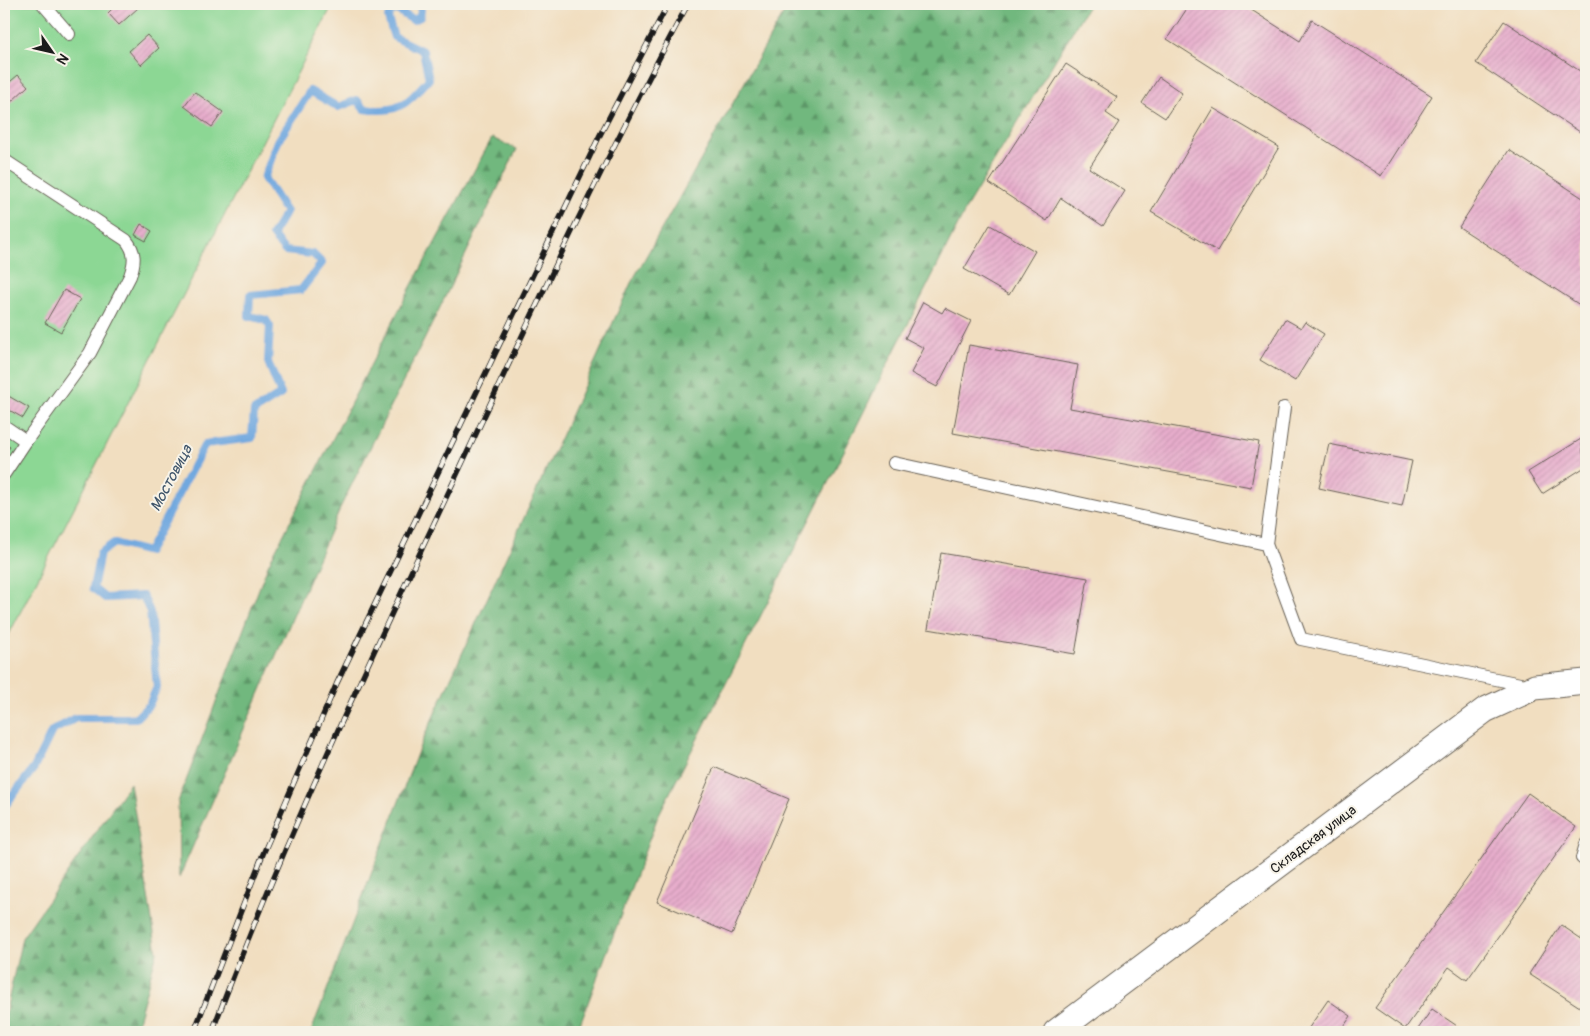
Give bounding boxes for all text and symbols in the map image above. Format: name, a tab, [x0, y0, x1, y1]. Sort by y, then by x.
north arrow	[28, 28, 78, 78]
text: N	[53, 50, 72, 68]
water label: Мостовица	[146, 441, 197, 515]
street label: Складская улица	[1267, 801, 1360, 877]

